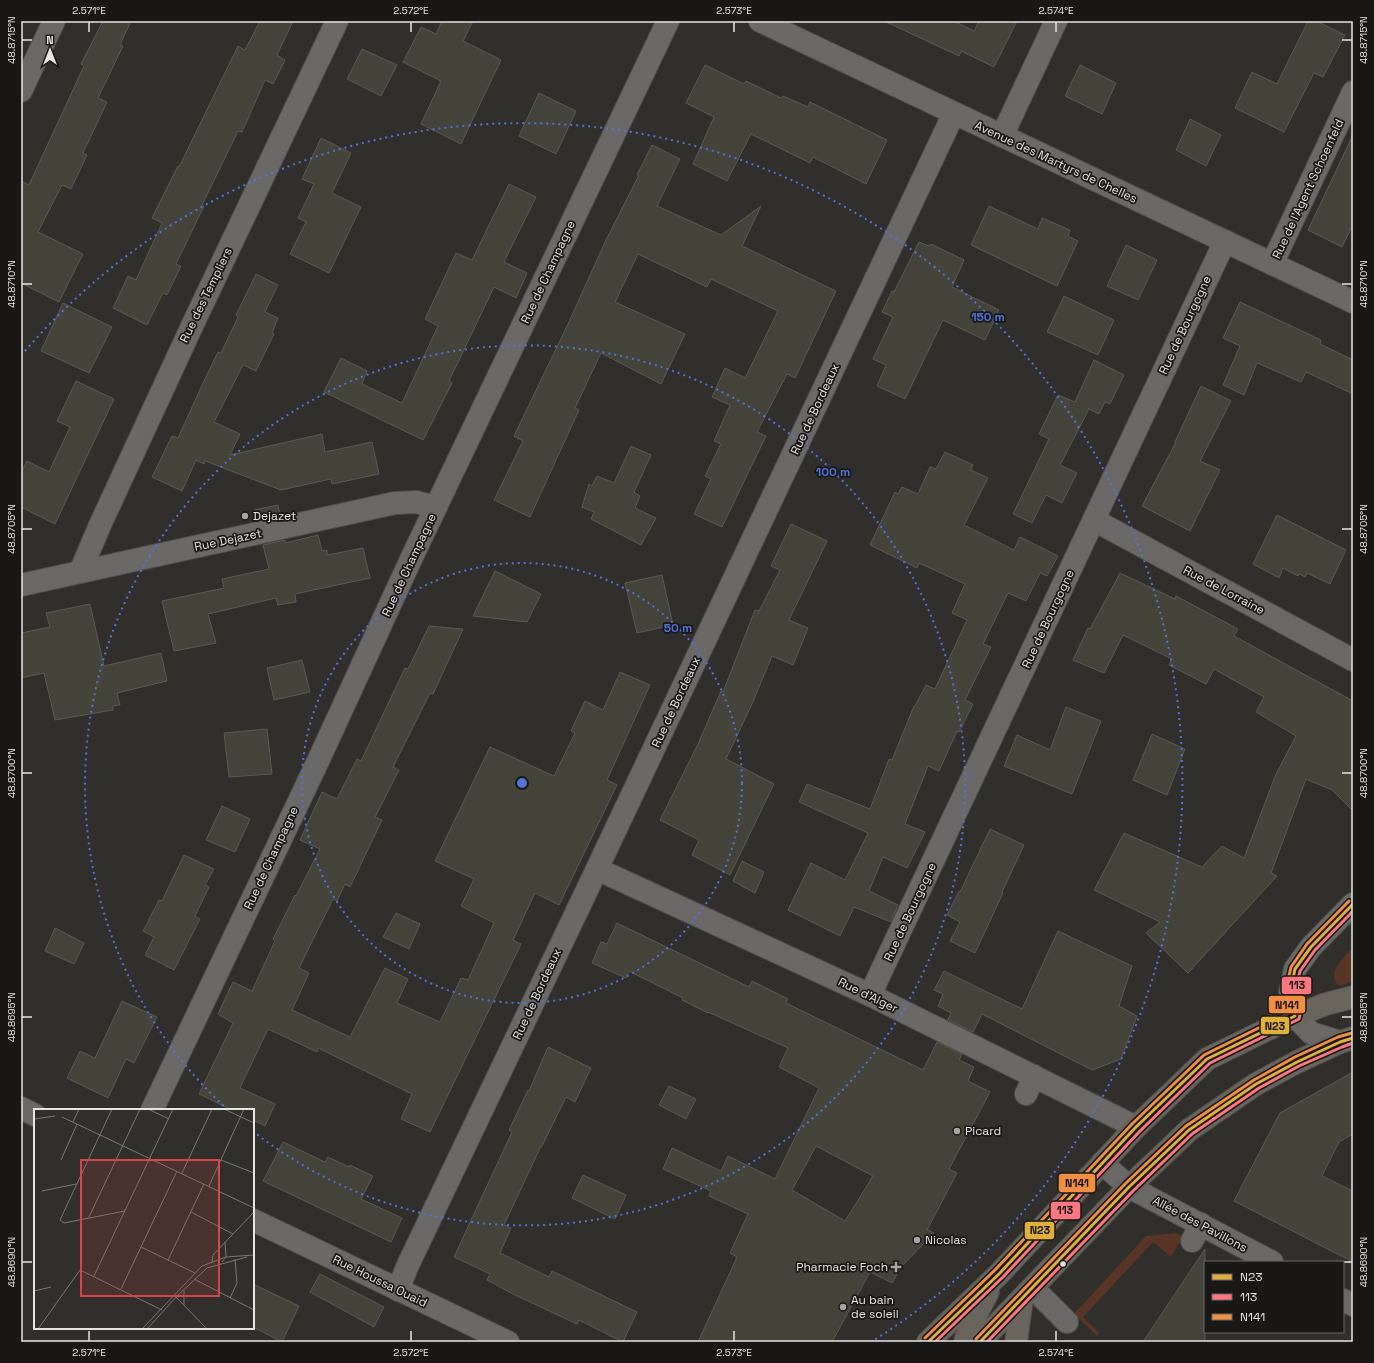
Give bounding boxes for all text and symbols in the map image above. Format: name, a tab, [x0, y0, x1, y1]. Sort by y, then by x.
text: 2.571°E	[72, 4, 106, 17]
text: 2.572°E	[393, 4, 429, 17]
text: 2.573°E	[716, 4, 752, 17]
text: 2.574°E	[1038, 4, 1074, 17]
text: 48.8715°N	[5, 16, 18, 64]
text: 48.8715°N	[1357, 16, 1370, 64]
north arrow	[30, 30, 70, 70]
text: N	[46, 33, 54, 47]
street label: Avenue des Martyrs de Chelles	[972, 117, 1140, 207]
street label: Rue de l'Agent Schoenfeld	[1269, 117, 1347, 261]
street label: Rue de Champagne	[517, 218, 579, 326]
street label: Rue des Templiers	[176, 245, 236, 345]
text: 48.8710°N	[5, 260, 18, 308]
text: 48.8710°N	[1357, 260, 1370, 308]
street label: Rue de Bourgogne	[1155, 273, 1215, 377]
text: 150 m	[971, 309, 1005, 325]
street label: Rue de Bordeaux	[787, 361, 843, 457]
text: 100 m	[816, 464, 850, 480]
text: 48.8705°N	[5, 504, 18, 554]
text: 48.8705°N	[1357, 504, 1370, 554]
place label: Dejazet	[253, 508, 296, 524]
marker: Dejazet	[240, 511, 250, 521]
street label: Rue de Champagne	[378, 511, 440, 619]
street label: Rue Dejazet	[193, 525, 263, 555]
street label: Rue de Lorraine	[1180, 562, 1268, 618]
street label: Rue de Bourgogne	[1018, 567, 1078, 671]
text: 50 m	[664, 620, 692, 636]
street label: Rue de Bordeaux	[648, 654, 704, 750]
text: 48.8700°N	[5, 748, 18, 798]
text: 48.8700°N	[1357, 748, 1370, 798]
centre of rings	[515, 776, 529, 790]
street label: Rue de Champagne	[240, 804, 302, 912]
street label: Rue de Bourgogne	[880, 860, 940, 964]
street label: Rue de Bordeaux	[509, 946, 565, 1042]
street label: Rue d'Alger	[835, 974, 901, 1017]
line badge: 113	[1281, 976, 1312, 995]
text: 113	[1289, 978, 1306, 992]
text: 48.8695°N	[5, 992, 18, 1042]
text: 48.8695°N	[1357, 992, 1370, 1042]
line badge: N141	[1268, 995, 1306, 1014]
text: N141	[1275, 998, 1299, 1012]
line badge: N23	[1260, 1016, 1290, 1035]
text: N23	[1265, 1019, 1286, 1033]
inset map	[34, 1109, 254, 1329]
place label: Picard	[965, 1123, 1001, 1139]
marker: Picard	[952, 1126, 962, 1136]
line badge: N141	[1058, 1173, 1096, 1193]
text: N141	[1065, 1176, 1089, 1190]
street label: Allée des Pavillons	[1150, 1192, 1250, 1256]
line badge: 113	[1050, 1201, 1081, 1220]
text: 113	[1057, 1203, 1074, 1217]
line badge: N23	[1024, 1221, 1055, 1240]
text: N23	[1030, 1223, 1051, 1237]
place label: Nicolas	[925, 1232, 967, 1248]
marker: Nicolas	[912, 1235, 922, 1245]
text: 48.8690°N	[5, 1237, 18, 1287]
text: 48.8690°N	[1357, 1237, 1370, 1287]
street label: Rue Houssa Ouaid	[330, 1251, 430, 1311]
place label: Pharmacie Foch	[796, 1259, 888, 1275]
unlabelled marker	[1058, 1259, 1068, 1269]
legend	[1204, 1261, 1344, 1333]
marker: Pharmacie Foch	[891, 1262, 901, 1272]
text: N23	[1240, 1269, 1262, 1285]
text: 113	[1240, 1289, 1257, 1305]
place label: Au bain de soleil	[851, 1292, 899, 1322]
marker: Au bain de soleil	[838, 1302, 848, 1312]
text: N141	[1240, 1309, 1265, 1325]
text: 2.571°E	[72, 1346, 106, 1359]
text: 2.572°E	[393, 1346, 429, 1359]
text: 2.573°E	[716, 1346, 752, 1359]
text: 2.574°E	[1038, 1346, 1074, 1359]

